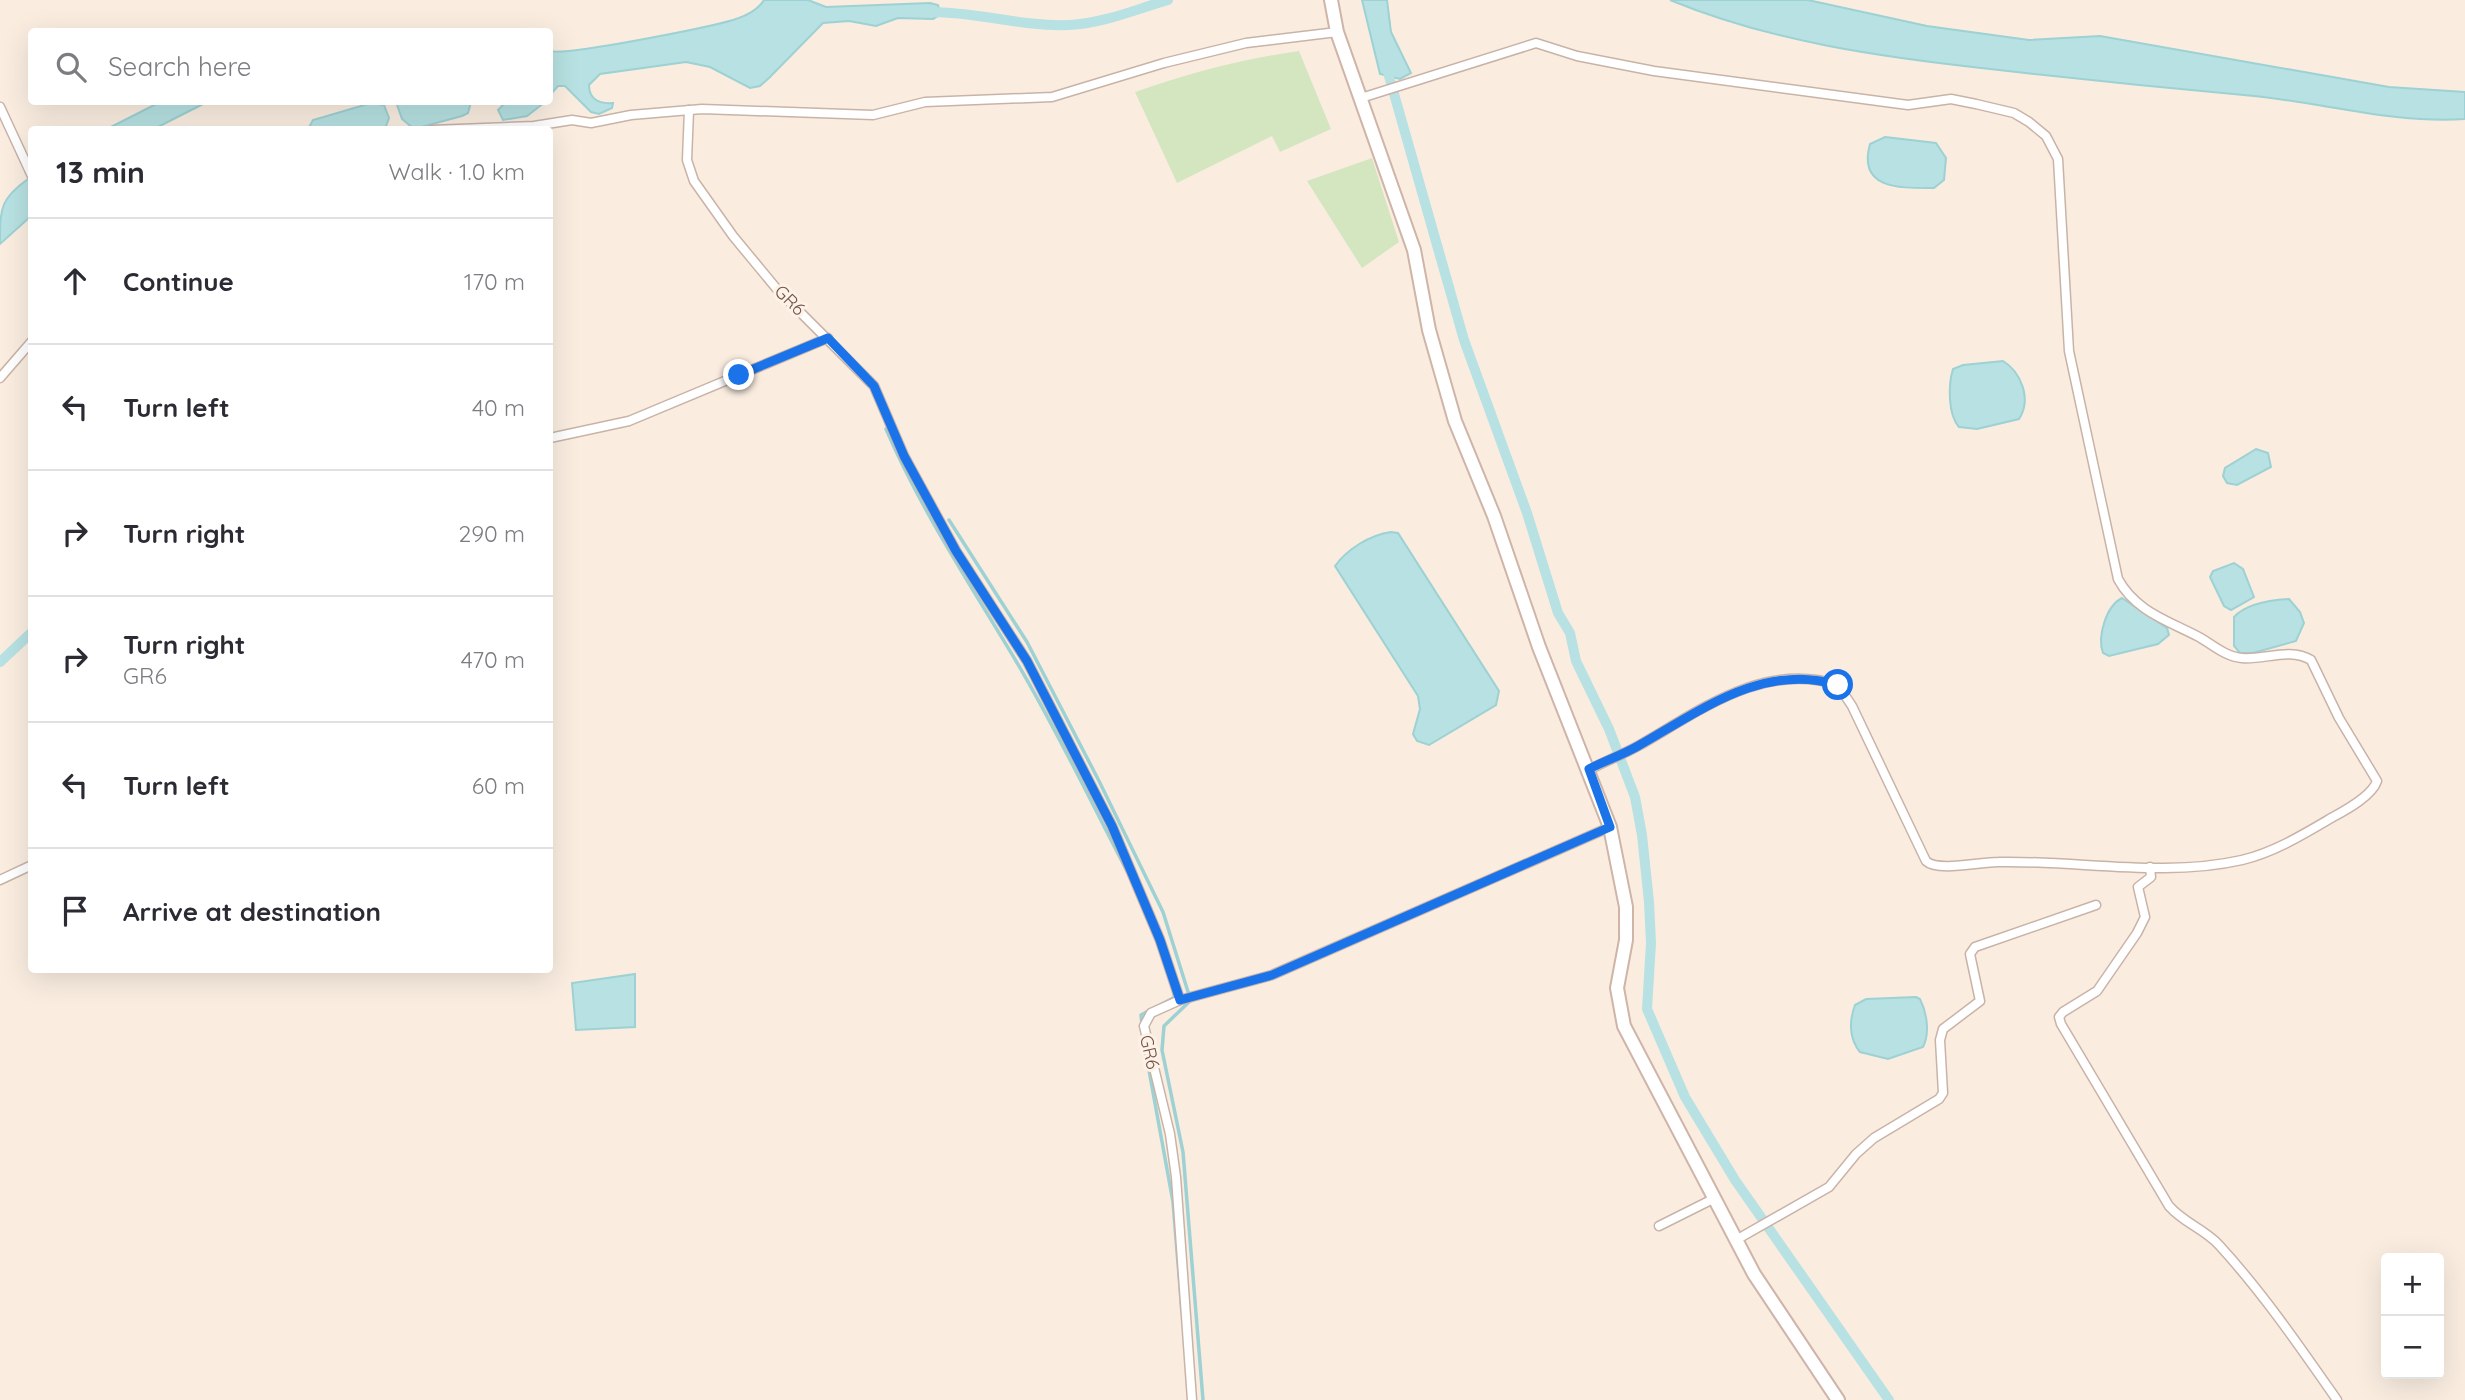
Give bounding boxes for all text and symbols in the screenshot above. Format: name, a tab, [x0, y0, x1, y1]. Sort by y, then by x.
search box	[28, 28, 553, 105]
icon: search	[52, 48, 90, 86]
text: Search here	[108, 50, 252, 83]
text: 13 min	[56, 153, 145, 191]
text: Walk · 1.0 km	[388, 157, 525, 186]
icon: ahead	[56, 262, 94, 300]
text: Continue	[123, 265, 234, 298]
text: 170 m	[464, 267, 525, 296]
street label: GR6	[770, 280, 810, 320]
route end	[723, 359, 754, 390]
icon: left	[56, 388, 94, 426]
text: Turn left	[123, 391, 230, 424]
text: 40 m	[472, 393, 525, 422]
icon: right	[56, 514, 94, 552]
text: Turn right	[123, 517, 245, 550]
text: 290 m	[458, 519, 525, 548]
text: Turn right	[123, 628, 245, 661]
icon: right	[56, 640, 94, 678]
text: 470 m	[461, 645, 525, 674]
text: GR6	[123, 661, 167, 690]
route start	[1822, 669, 1853, 700]
icon: left	[56, 766, 94, 804]
text: Turn left	[123, 769, 230, 802]
text: 60 m	[472, 771, 525, 800]
icon: arrive	[56, 892, 94, 930]
text: Arrive at destination	[123, 895, 381, 928]
street label: GR6	[1135, 1033, 1165, 1072]
map controls	[2381, 1253, 2444, 1379]
button: +	[2381, 1253, 2444, 1316]
button: −	[2381, 1316, 2444, 1379]

